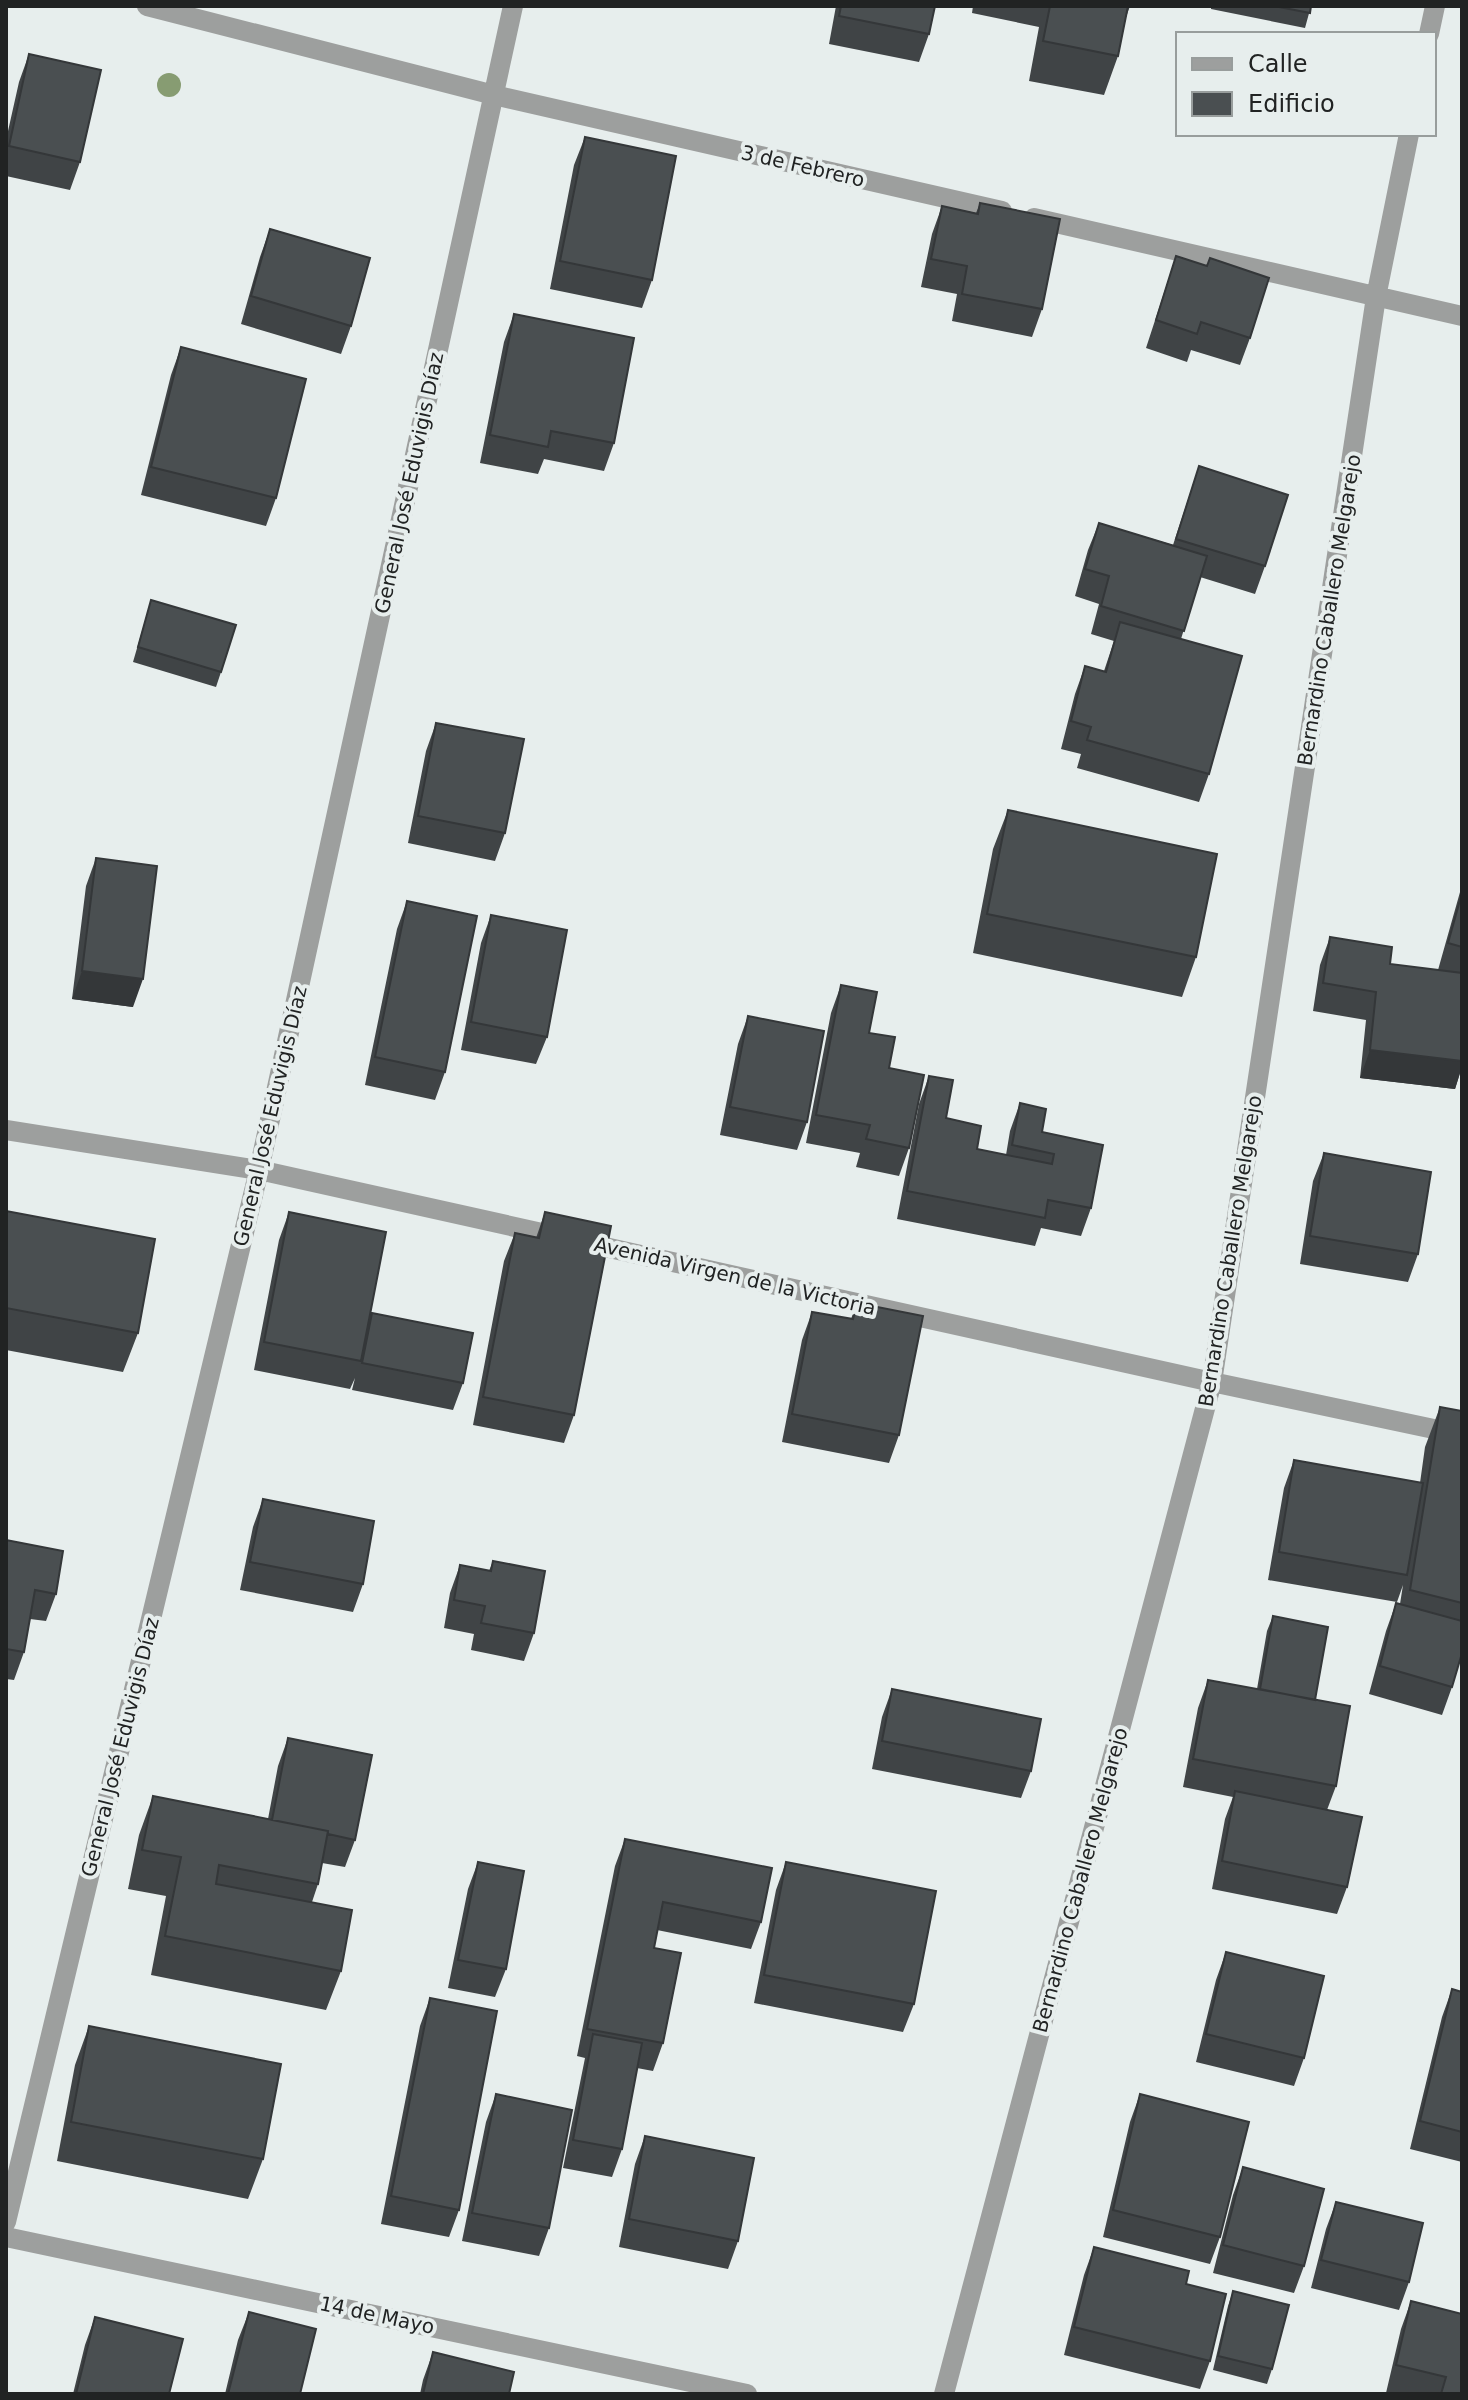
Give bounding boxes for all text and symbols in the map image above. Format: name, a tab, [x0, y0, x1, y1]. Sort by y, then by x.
legend	[1176, 32, 1436, 136]
text: Calle	[1248, 50, 1308, 78]
text: Edificio	[1248, 90, 1335, 118]
street label: 3 de Febrero	[739, 140, 867, 192]
street label: General José Eduvigis Díaz	[370, 350, 448, 616]
street label: Bernardino Caballero Melgarejo	[1292, 452, 1366, 768]
street label: General José Eduvigis Díaz	[228, 983, 312, 1249]
street label: Bernardino Caballero Melgarejo	[1193, 1093, 1267, 1409]
street label: Avenida Virgen de la Victoria	[592, 1232, 878, 1320]
street label: General José Eduvigis Díaz	[76, 1615, 164, 1879]
street label: Bernardino Caballero Melgarejo	[1028, 1725, 1132, 2035]
street label: 14 de Mayo	[317, 2291, 437, 2339]

